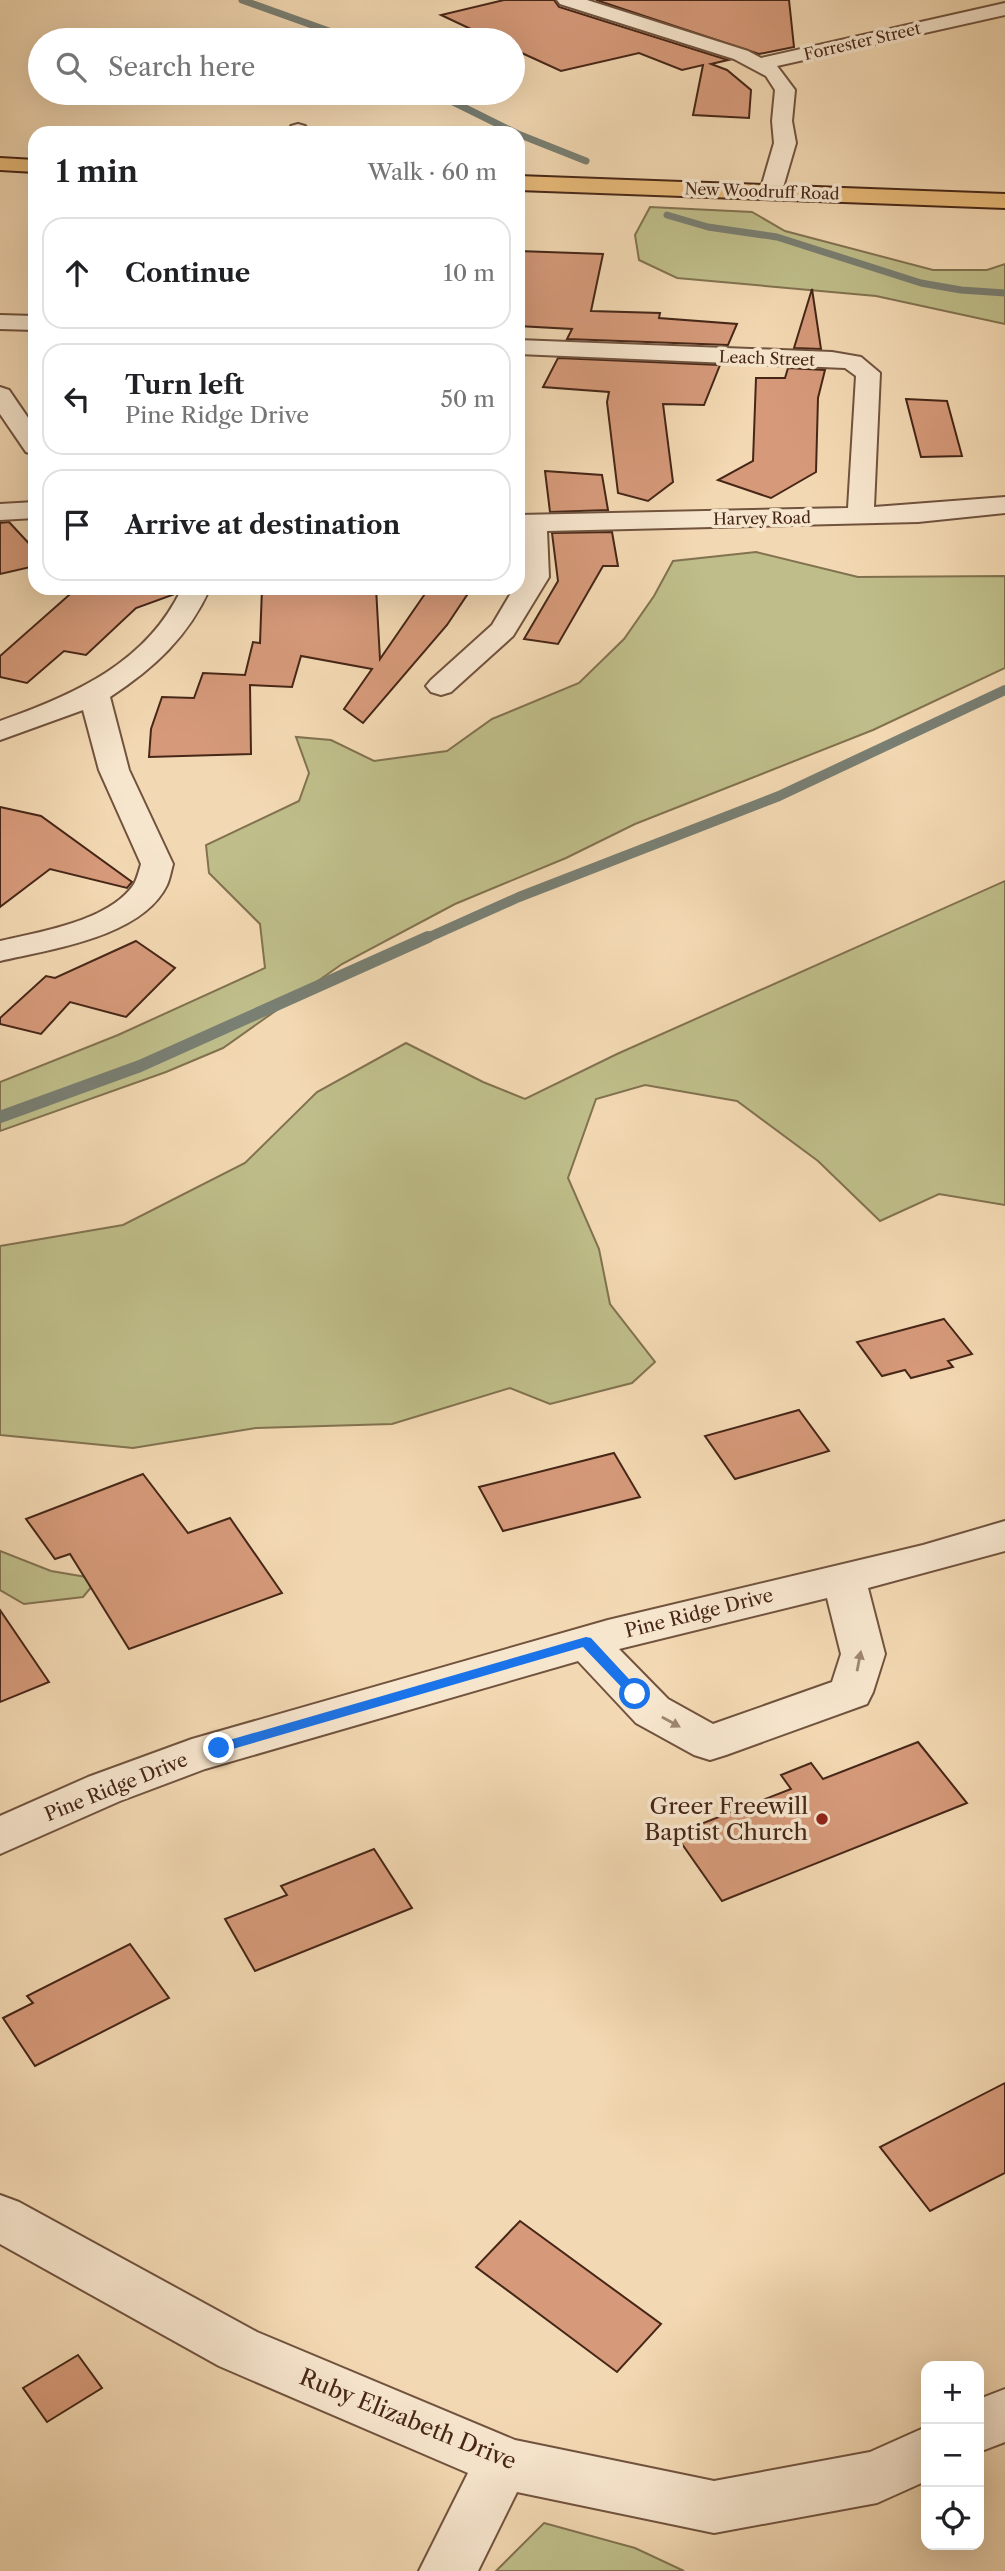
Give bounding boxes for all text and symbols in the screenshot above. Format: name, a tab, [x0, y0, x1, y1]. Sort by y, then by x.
street label: Forrester Street	[802, 18, 923, 64]
search box	[28, 28, 525, 105]
icon: search	[52, 48, 90, 86]
text: Search here	[108, 51, 255, 83]
text: 1 min	[56, 153, 138, 190]
text: Walk · 60 m	[368, 158, 497, 186]
street label: New Woodruff Road	[684, 178, 840, 204]
icon: ahead	[58, 254, 96, 292]
text: Continue	[125, 257, 250, 289]
text: 10 m	[443, 259, 495, 287]
street label: Leach Street	[719, 346, 816, 370]
text: Turn left	[125, 369, 244, 401]
icon: left	[58, 380, 96, 418]
text: 50 m	[440, 385, 495, 413]
text: Pine Ridge Drive	[125, 401, 309, 429]
icon: arrive	[58, 506, 96, 544]
street label: Harvey Road	[713, 507, 811, 529]
text: Arrive at destination	[125, 509, 400, 541]
street label: Pine Ridge Drive	[622, 1583, 776, 1643]
one-way arrow	[854, 1649, 865, 1671]
route start	[619, 1678, 650, 1709]
one-way arrow	[661, 1716, 680, 1728]
route end	[203, 1732, 234, 1763]
street label: Pine Ridge Drive	[41, 1748, 191, 1826]
place label: Greer Freewill Baptist Church	[644, 1792, 808, 1846]
marker: Greer Freewill Baptist Church	[814, 1811, 830, 1827]
map controls	[921, 2361, 984, 2550]
button: +	[921, 2361, 984, 2424]
street label: Ruby Elizabeth Drive	[295, 2363, 521, 2475]
button: −	[921, 2424, 984, 2487]
button: locate	[921, 2487, 984, 2550]

